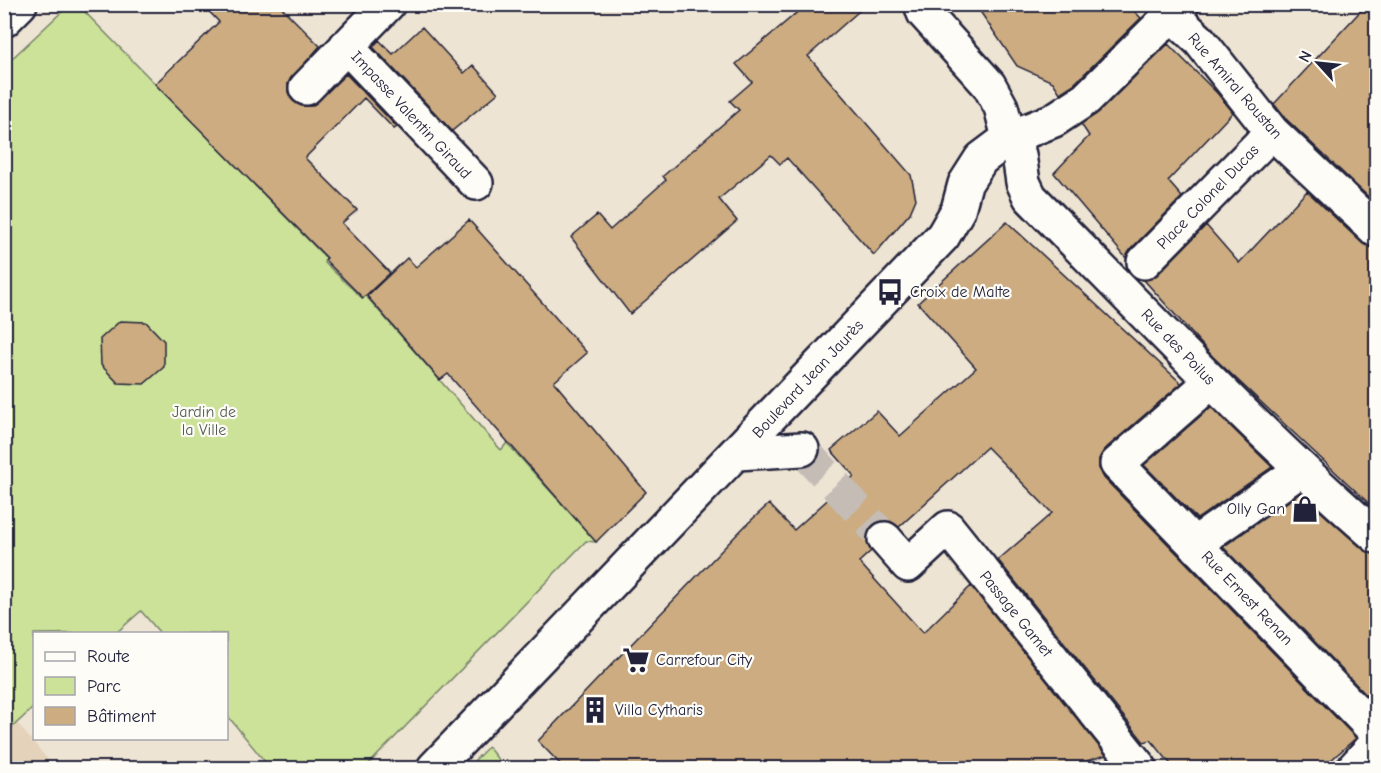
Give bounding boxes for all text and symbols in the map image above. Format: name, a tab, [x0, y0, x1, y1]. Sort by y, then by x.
street label: Rue Amiral Roustan	[1184, 29, 1286, 143]
north arrow	[1288, 33, 1348, 93]
street label: Impasse Valentin Giraud	[347, 48, 475, 182]
text: N	[1295, 48, 1316, 65]
street label: Place Colonel Ducas	[1153, 141, 1263, 253]
bus stop icon: Croix de Malte	[875, 277, 905, 307]
place label: Croix de Malte	[910, 283, 1010, 301]
street label: Rue des Poilus	[1137, 305, 1219, 389]
street label: Boulevard Jean Jaurès	[749, 316, 867, 442]
park label: Jardin de la Ville	[172, 403, 236, 439]
shop icon: Olly Gan	[1290, 494, 1320, 524]
place label: Olly Gan	[1227, 500, 1285, 518]
street label: Rue Ernest Renan	[1198, 547, 1296, 649]
street label: Passage Gamet	[976, 567, 1056, 661]
legend	[33, 632, 228, 740]
supermarket icon: Carrefour City	[621, 645, 651, 675]
text: Route	[87, 646, 130, 667]
place label: Carrefour City	[656, 651, 753, 669]
text: Parc	[87, 676, 121, 697]
building icon: Villa Cytharis	[580, 695, 610, 725]
place label: Villa Cytharis	[615, 701, 703, 719]
text: Bâtiment	[87, 706, 157, 727]

